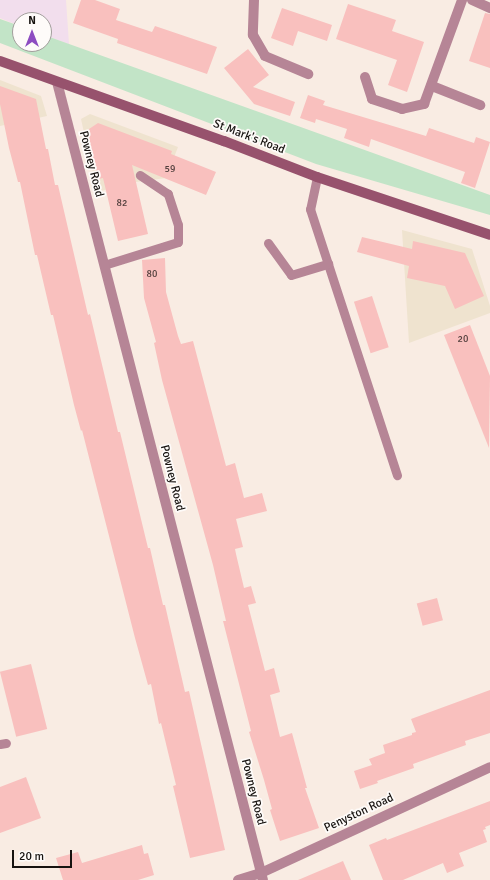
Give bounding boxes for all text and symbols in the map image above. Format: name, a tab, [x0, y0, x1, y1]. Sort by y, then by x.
north arrow	[12, 12, 52, 52]
text: N	[28, 14, 36, 27]
street label: St Mark's Road	[211, 117, 287, 157]
street label: Powney Road	[76, 129, 106, 199]
house number: 59	[165, 164, 175, 176]
house number: 82	[117, 198, 127, 210]
house number: 80	[147, 269, 157, 281]
house number: 20	[458, 334, 468, 346]
street label: Powney Road	[157, 443, 187, 513]
street label: Powney Road	[238, 757, 268, 827]
street label: Penyston Road	[322, 791, 396, 835]
scale bar	[14, 842, 74, 868]
text: 20 m	[19, 849, 44, 864]

